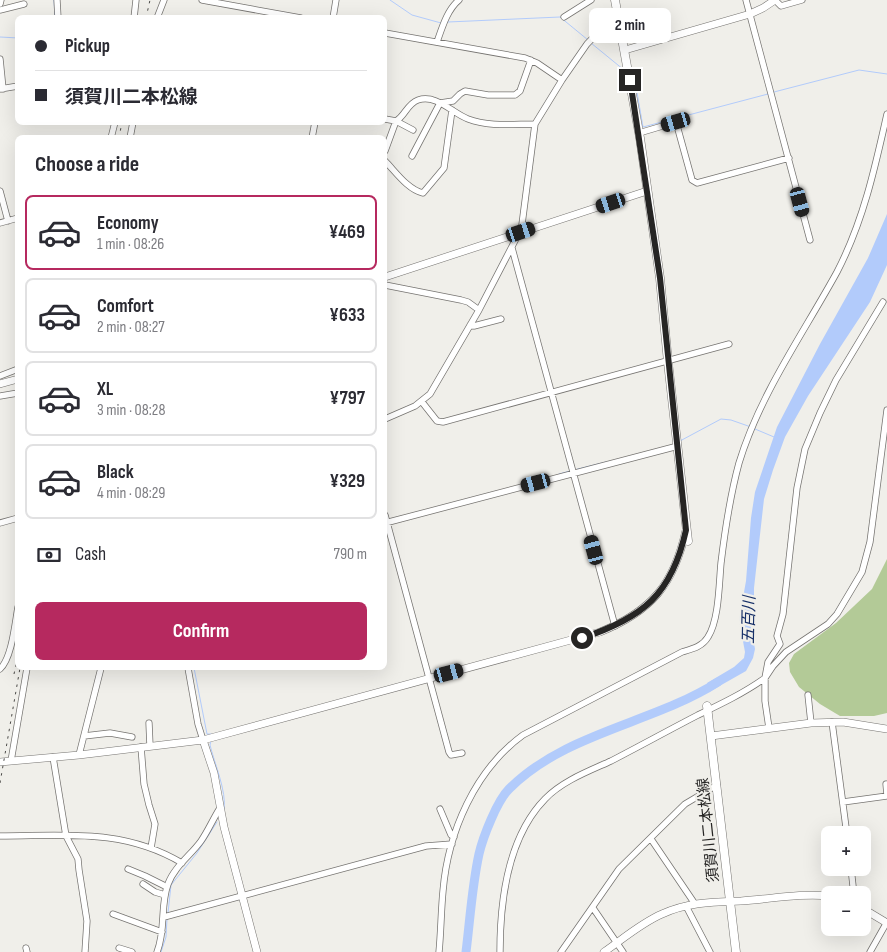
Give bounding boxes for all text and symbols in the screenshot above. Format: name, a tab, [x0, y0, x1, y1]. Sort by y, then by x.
callout: 2 min	[589, 8, 671, 42]
text: 2 min	[615, 16, 645, 35]
text: Pickup	[65, 35, 110, 58]
route end	[619, 69, 641, 91]
text: 須賀川二本松線	[65, 86, 198, 109]
car	[659, 111, 692, 133]
text: Choose a ride	[35, 151, 139, 178]
car	[788, 186, 811, 218]
car	[594, 191, 627, 215]
icon: car	[37, 210, 82, 255]
text: Economy	[97, 212, 159, 235]
car	[504, 220, 537, 244]
text: ¥469	[329, 221, 365, 244]
text: 1 min · 08:26	[97, 235, 164, 254]
icon: car	[37, 293, 82, 338]
text: Comfort	[97, 295, 154, 318]
text: ¥633	[329, 304, 365, 327]
text: 2 min · 08:27	[97, 318, 165, 337]
icon: car	[37, 376, 82, 421]
text: XL	[97, 378, 113, 401]
text: ¥797	[330, 387, 365, 410]
text: 3 min · 08:28	[97, 401, 165, 420]
icon: car	[37, 459, 82, 504]
text: Black	[97, 461, 134, 484]
text: ¥329	[329, 470, 365, 493]
car	[519, 472, 552, 494]
text: 4 min · 08:29	[97, 484, 165, 503]
car	[582, 534, 605, 566]
icon: cash	[35, 541, 63, 569]
text: Cash	[75, 543, 106, 566]
text: 790 m	[334, 545, 367, 564]
water label: 五百川	[740, 594, 759, 644]
button: Confirm	[35, 602, 367, 660]
route start	[571, 627, 593, 649]
car	[432, 662, 465, 684]
street label: 須賀川二本松線	[694, 777, 723, 883]
map controls	[821, 826, 871, 936]
button: +	[821, 826, 871, 876]
button: −	[821, 886, 871, 936]

